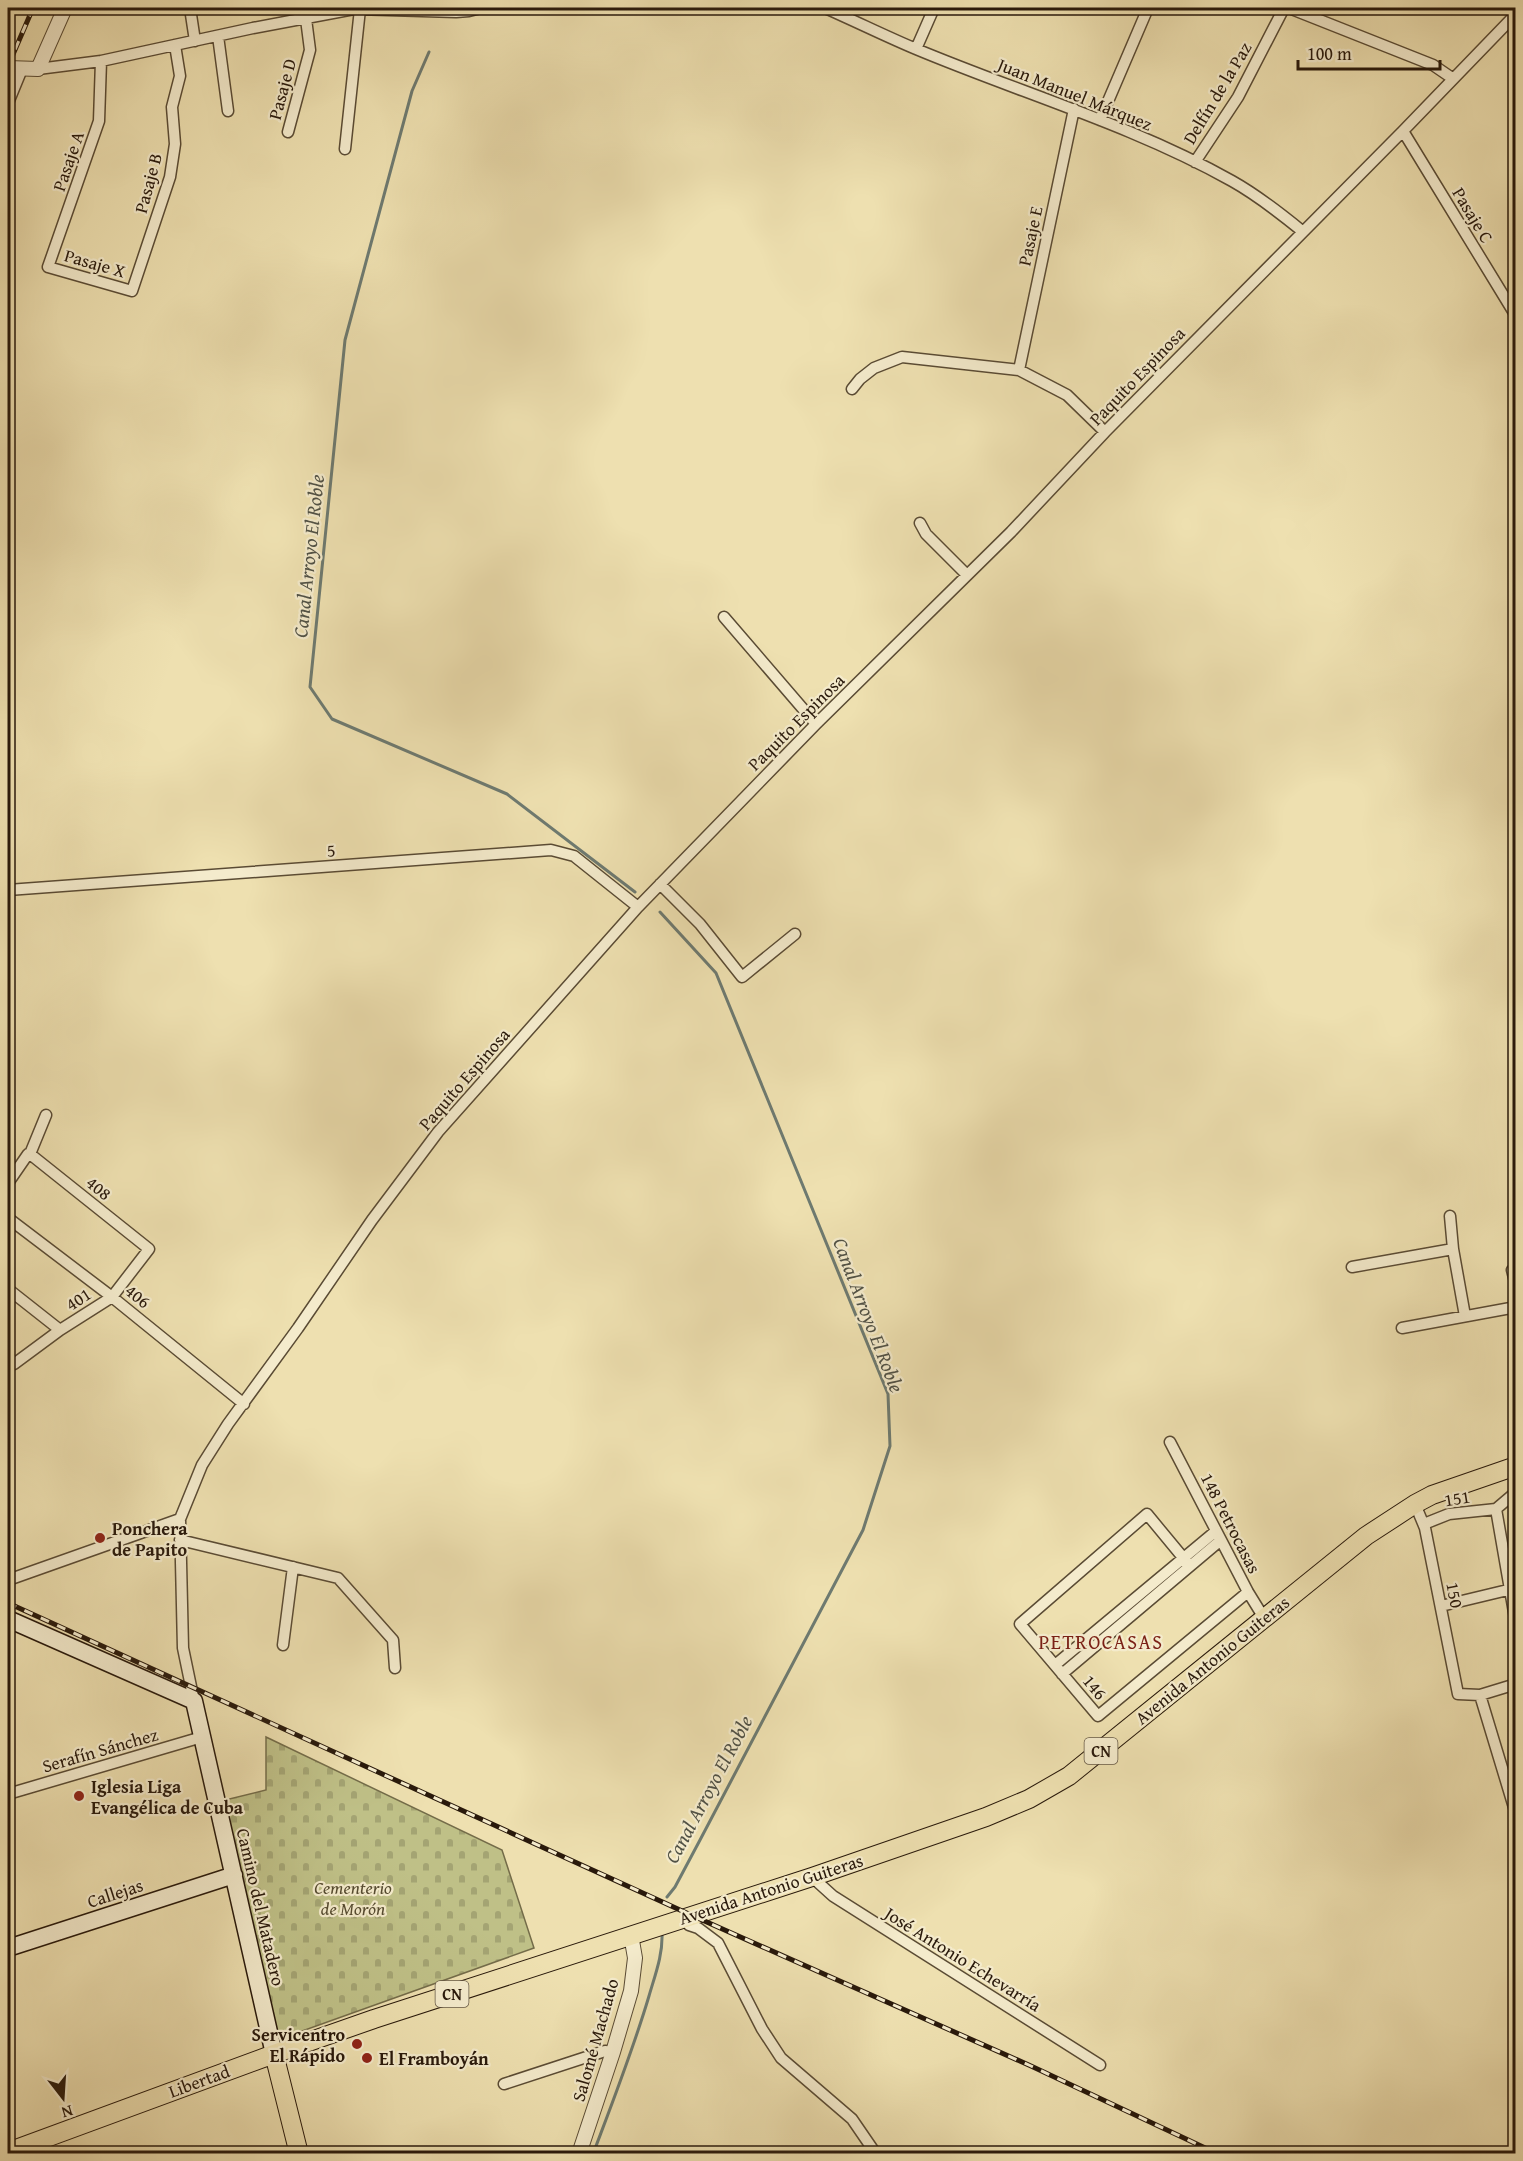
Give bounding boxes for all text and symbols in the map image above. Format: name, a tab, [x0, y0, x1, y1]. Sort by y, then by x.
scale bar	[1298, 33, 1440, 71]
street label: Delfín de la Paz	[1176, 37, 1258, 149]
text: 100 m	[1307, 40, 1352, 67]
street label: Juan Manuel Márquez	[992, 50, 1156, 137]
street label: Pasaje D	[261, 55, 303, 122]
street label: Pasaje A	[45, 127, 91, 195]
street label: Pasaje B	[127, 150, 169, 216]
street label: Pasaje C	[1446, 182, 1500, 248]
street label: Pasaje E	[1011, 204, 1049, 268]
street label: Pasaje X	[61, 241, 129, 285]
street label: Paquito Espinosa	[1083, 320, 1191, 431]
water label: Canal Arroyo El Roble	[285, 473, 331, 639]
street label: Paquito Espinosa	[741, 667, 851, 777]
street label: 5	[326, 836, 336, 864]
street label: Paquito Espinosa	[412, 1022, 516, 1136]
street label: 408	[80, 1169, 118, 1207]
water label: Canal Arroyo El Roble	[826, 1233, 912, 1397]
street label: 406	[119, 1277, 157, 1315]
street label: 401	[60, 1281, 96, 1317]
street label: 148 Petrocasas	[1194, 1468, 1268, 1578]
street label: 151	[1442, 1483, 1472, 1513]
place label: Ponchera de Papito	[112, 1515, 188, 1563]
marker: Ponchera de Papito	[93, 1531, 107, 1545]
street label: 150	[1439, 1580, 1471, 1611]
street label: Avenida Antonio Guiteras	[1129, 1589, 1295, 1731]
district label: PETROCASAS	[1039, 1627, 1163, 1656]
street label: 146	[1076, 1668, 1114, 1706]
water label: Canal Arroyo El Roble	[657, 1710, 759, 1868]
street label: Serafín Sánchez	[39, 1721, 161, 1779]
road number: CN	[1084, 1738, 1118, 1764]
place label: Iglesia Liga Evangélica de Cuba	[91, 1773, 244, 1821]
marker: Iglesia Liga Evangélica de Cuba	[72, 1789, 86, 1803]
street label: Camino del Matadero	[230, 1826, 292, 1988]
street label: Avenida Antonio Guiteras	[675, 1846, 867, 1932]
street label: Callejas	[84, 1871, 146, 1915]
park label: Cementerio de Morón	[314, 1874, 392, 1922]
street label: José Antonio Echevarría	[878, 1899, 1047, 2018]
street label: Salomé Machado	[565, 1975, 625, 2105]
road number: CN	[436, 1981, 468, 2007]
place label: Servicentro El Rápido	[251, 2021, 345, 2069]
marker: Servicentro El Rápido	[350, 2037, 364, 2051]
place label: El Framboyán	[379, 2045, 489, 2072]
marker: El Framboyán	[360, 2051, 374, 2065]
street label: Libertad	[165, 2057, 234, 2105]
north arrow	[33, 2068, 93, 2128]
text: N	[58, 2099, 76, 2125]

